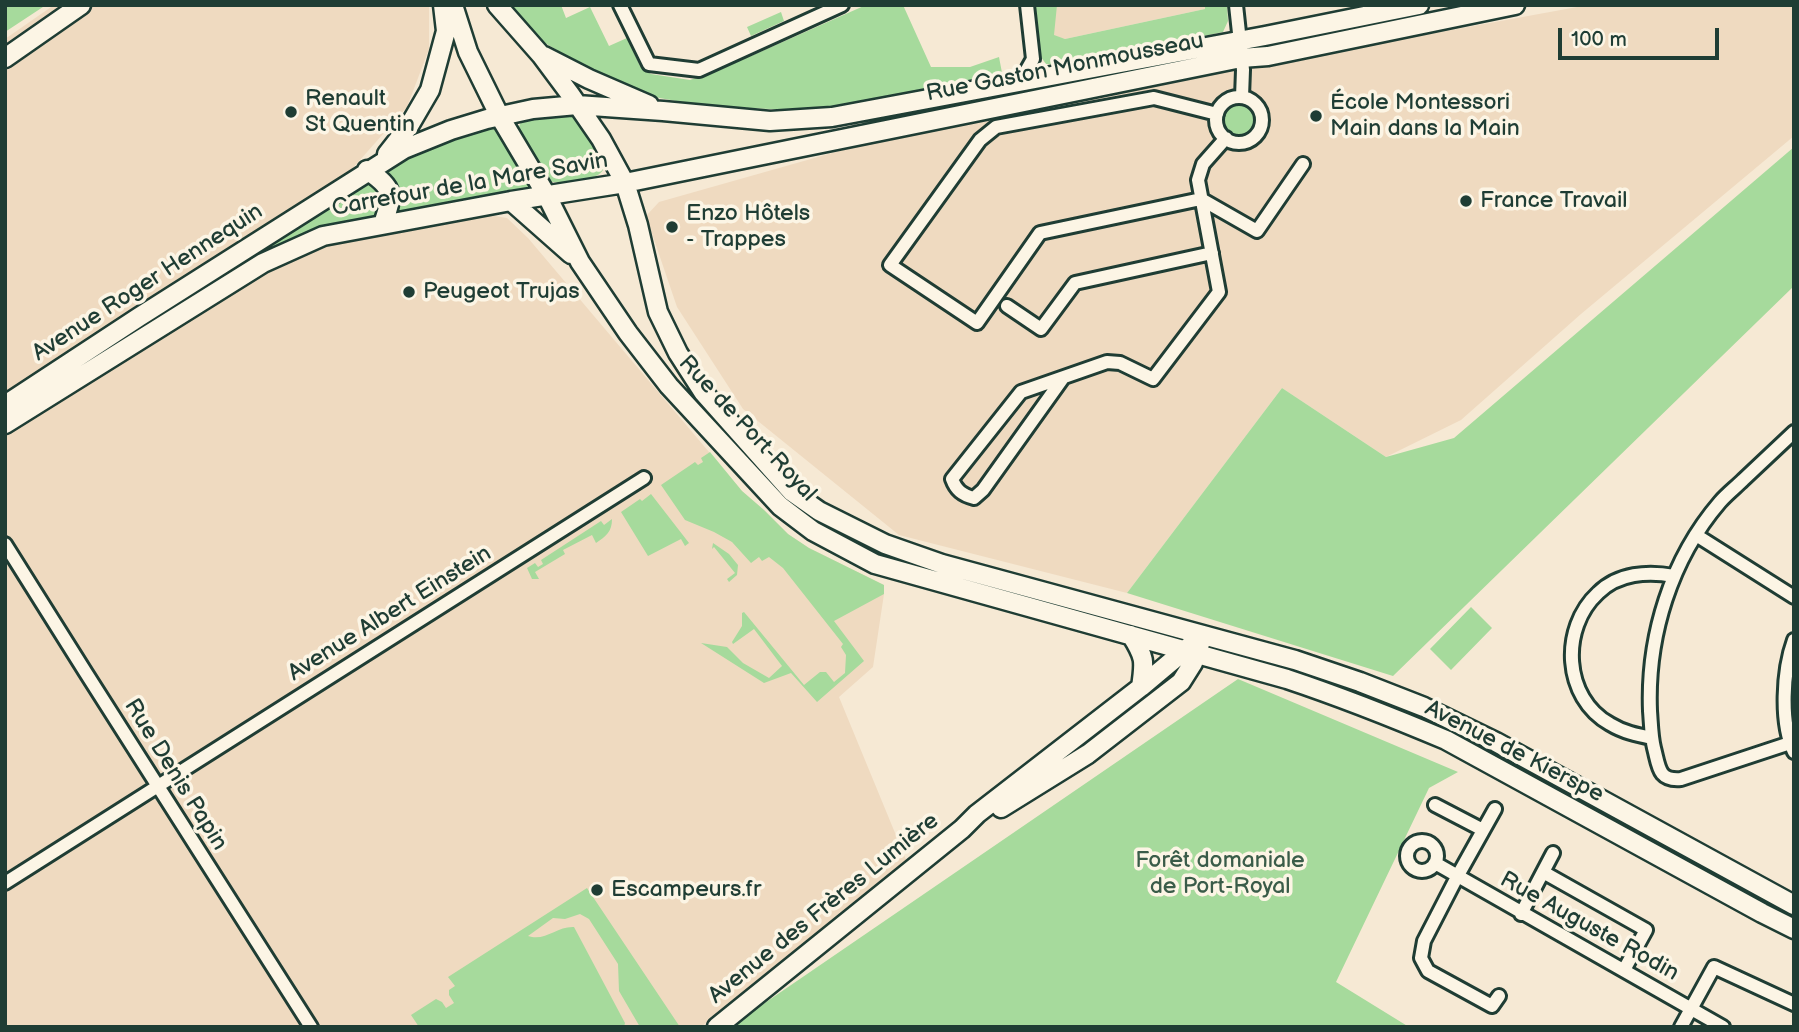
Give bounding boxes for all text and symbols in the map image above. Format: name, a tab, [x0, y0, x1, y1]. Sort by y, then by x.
scale bar	[1561, 14, 1722, 58]
text: 100 m	[1571, 27, 1627, 52]
street label: Rue Gaston Monmousseau	[924, 28, 1206, 108]
place label: Renault St Quentin	[305, 85, 415, 139]
place label: École Montessori Main dans la Main	[1330, 89, 1520, 143]
marker: Renault St Quentin	[283, 104, 299, 120]
marker: École Montessori Main dans la Main	[1308, 108, 1324, 124]
street label: Carrefour de la Mare Savin	[330, 147, 610, 223]
place label: France Travail	[1480, 187, 1627, 215]
marker: France Travail	[1458, 193, 1474, 209]
street label: Avenue Roger Hennequin	[28, 198, 268, 368]
place label: Enzo Hôtels - Trappes	[686, 200, 810, 254]
marker: Enzo Hôtels - Trappes	[664, 219, 680, 235]
place label: Peugeot Trujas	[423, 278, 580, 306]
marker: Peugeot Trujas	[401, 284, 417, 300]
street label: Rue de Port-Royal	[672, 350, 822, 508]
street label: Avenue Albert Einstein	[283, 540, 497, 688]
street label: Rue Denis Papin	[117, 694, 233, 856]
street label: Avenue de Kierspe	[1420, 695, 1608, 809]
street label: Avenue des Frères Lumière	[703, 808, 945, 1010]
park label: Forêt domaniale de Port-Royal	[1135, 847, 1305, 901]
street label: Rue Auguste Rodin	[1495, 866, 1683, 988]
place label: Escampeurs.fr	[611, 876, 761, 904]
marker: Escampeurs.fr	[589, 882, 605, 898]

